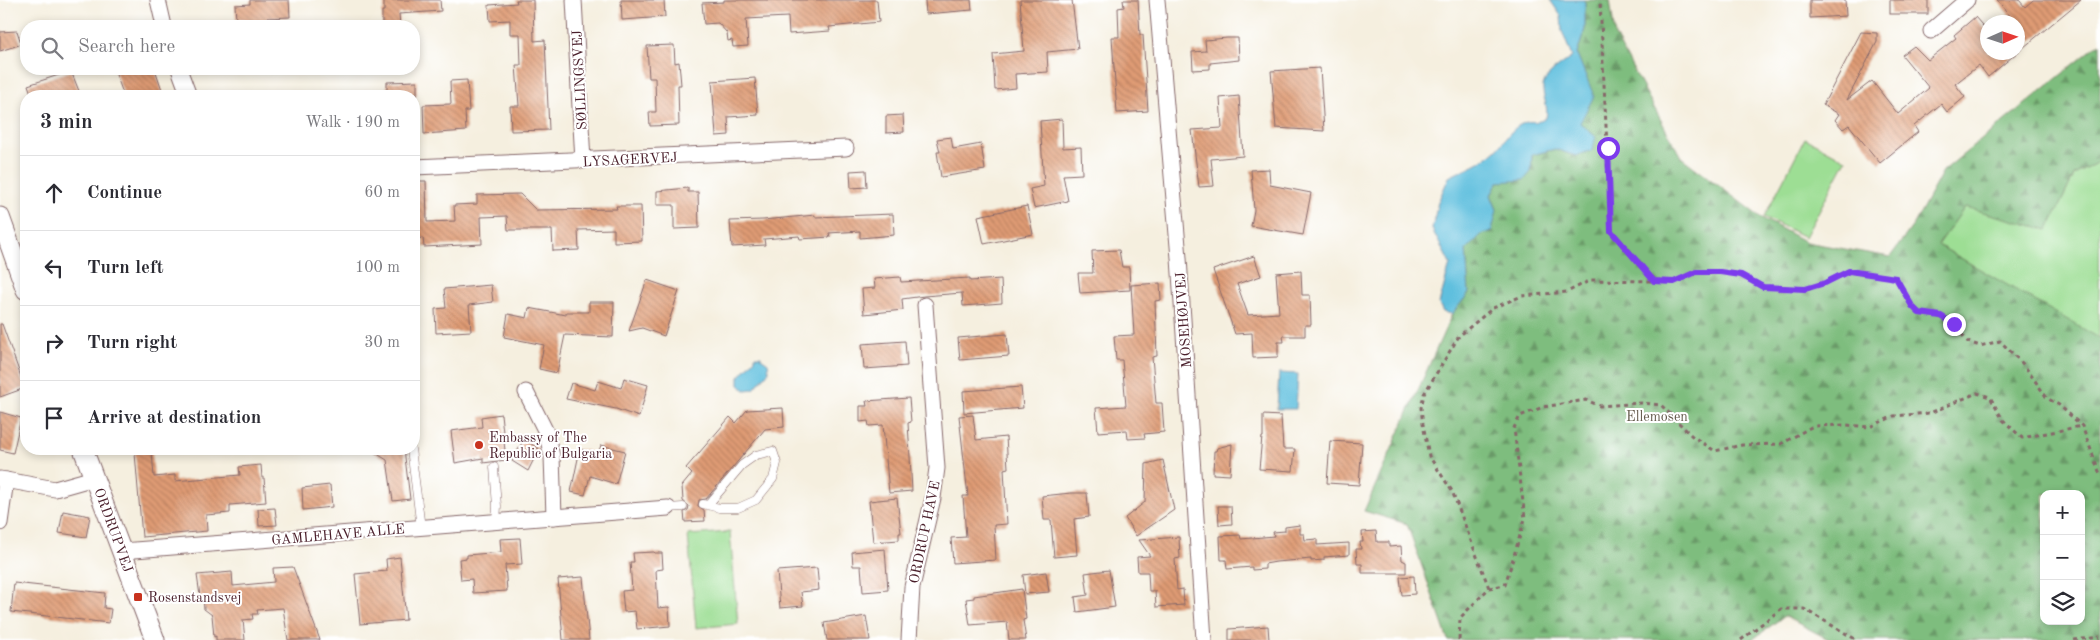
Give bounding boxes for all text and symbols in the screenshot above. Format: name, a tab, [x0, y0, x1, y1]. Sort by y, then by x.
north arrow	[1980, 15, 2025, 60]
search box	[20, 20, 420, 75]
street label: SØLLINGSVEJ	[570, 29, 590, 130]
icon: search	[38, 34, 66, 62]
text: Search here	[78, 38, 175, 57]
text: 3 min	[40, 112, 93, 133]
text: Walk · 190 m	[305, 115, 400, 131]
route start	[1597, 137, 1620, 160]
street label: LYSAGERVEJ	[582, 151, 678, 169]
icon: ahead	[40, 179, 68, 207]
text: Continue	[87, 184, 162, 203]
text: 60 m	[364, 185, 400, 201]
icon: left	[40, 254, 68, 282]
text: Turn left	[87, 259, 164, 278]
text: 100 m	[355, 260, 400, 276]
street label: MOSEHØJVEJ	[1174, 271, 1194, 368]
route end	[1943, 313, 1966, 336]
icon: right	[40, 329, 68, 357]
text: Turn right	[87, 334, 177, 353]
text: 30 m	[364, 335, 400, 351]
icon: arrive	[40, 404, 68, 432]
text: Arrive at destination	[87, 409, 261, 428]
park label: Ellemosen	[1626, 410, 1688, 424]
place label: Embassy of The Republic of Bulgaria	[489, 431, 612, 461]
marker: Embassy of The Republic of Bulgaria	[473, 439, 485, 451]
street label: ORDRUP HAVE	[907, 480, 943, 585]
street label: ORDRUPVEJ	[91, 486, 135, 575]
map controls	[2040, 490, 2085, 625]
button: +	[2040, 490, 2085, 535]
street label: GAMLEHAVE ALLE	[271, 522, 405, 548]
button: −	[2040, 535, 2085, 580]
button: layers	[2040, 580, 2085, 625]
marker: Rosenstandsvej	[132, 591, 144, 603]
place label: Rosenstandsvej	[148, 591, 242, 605]

